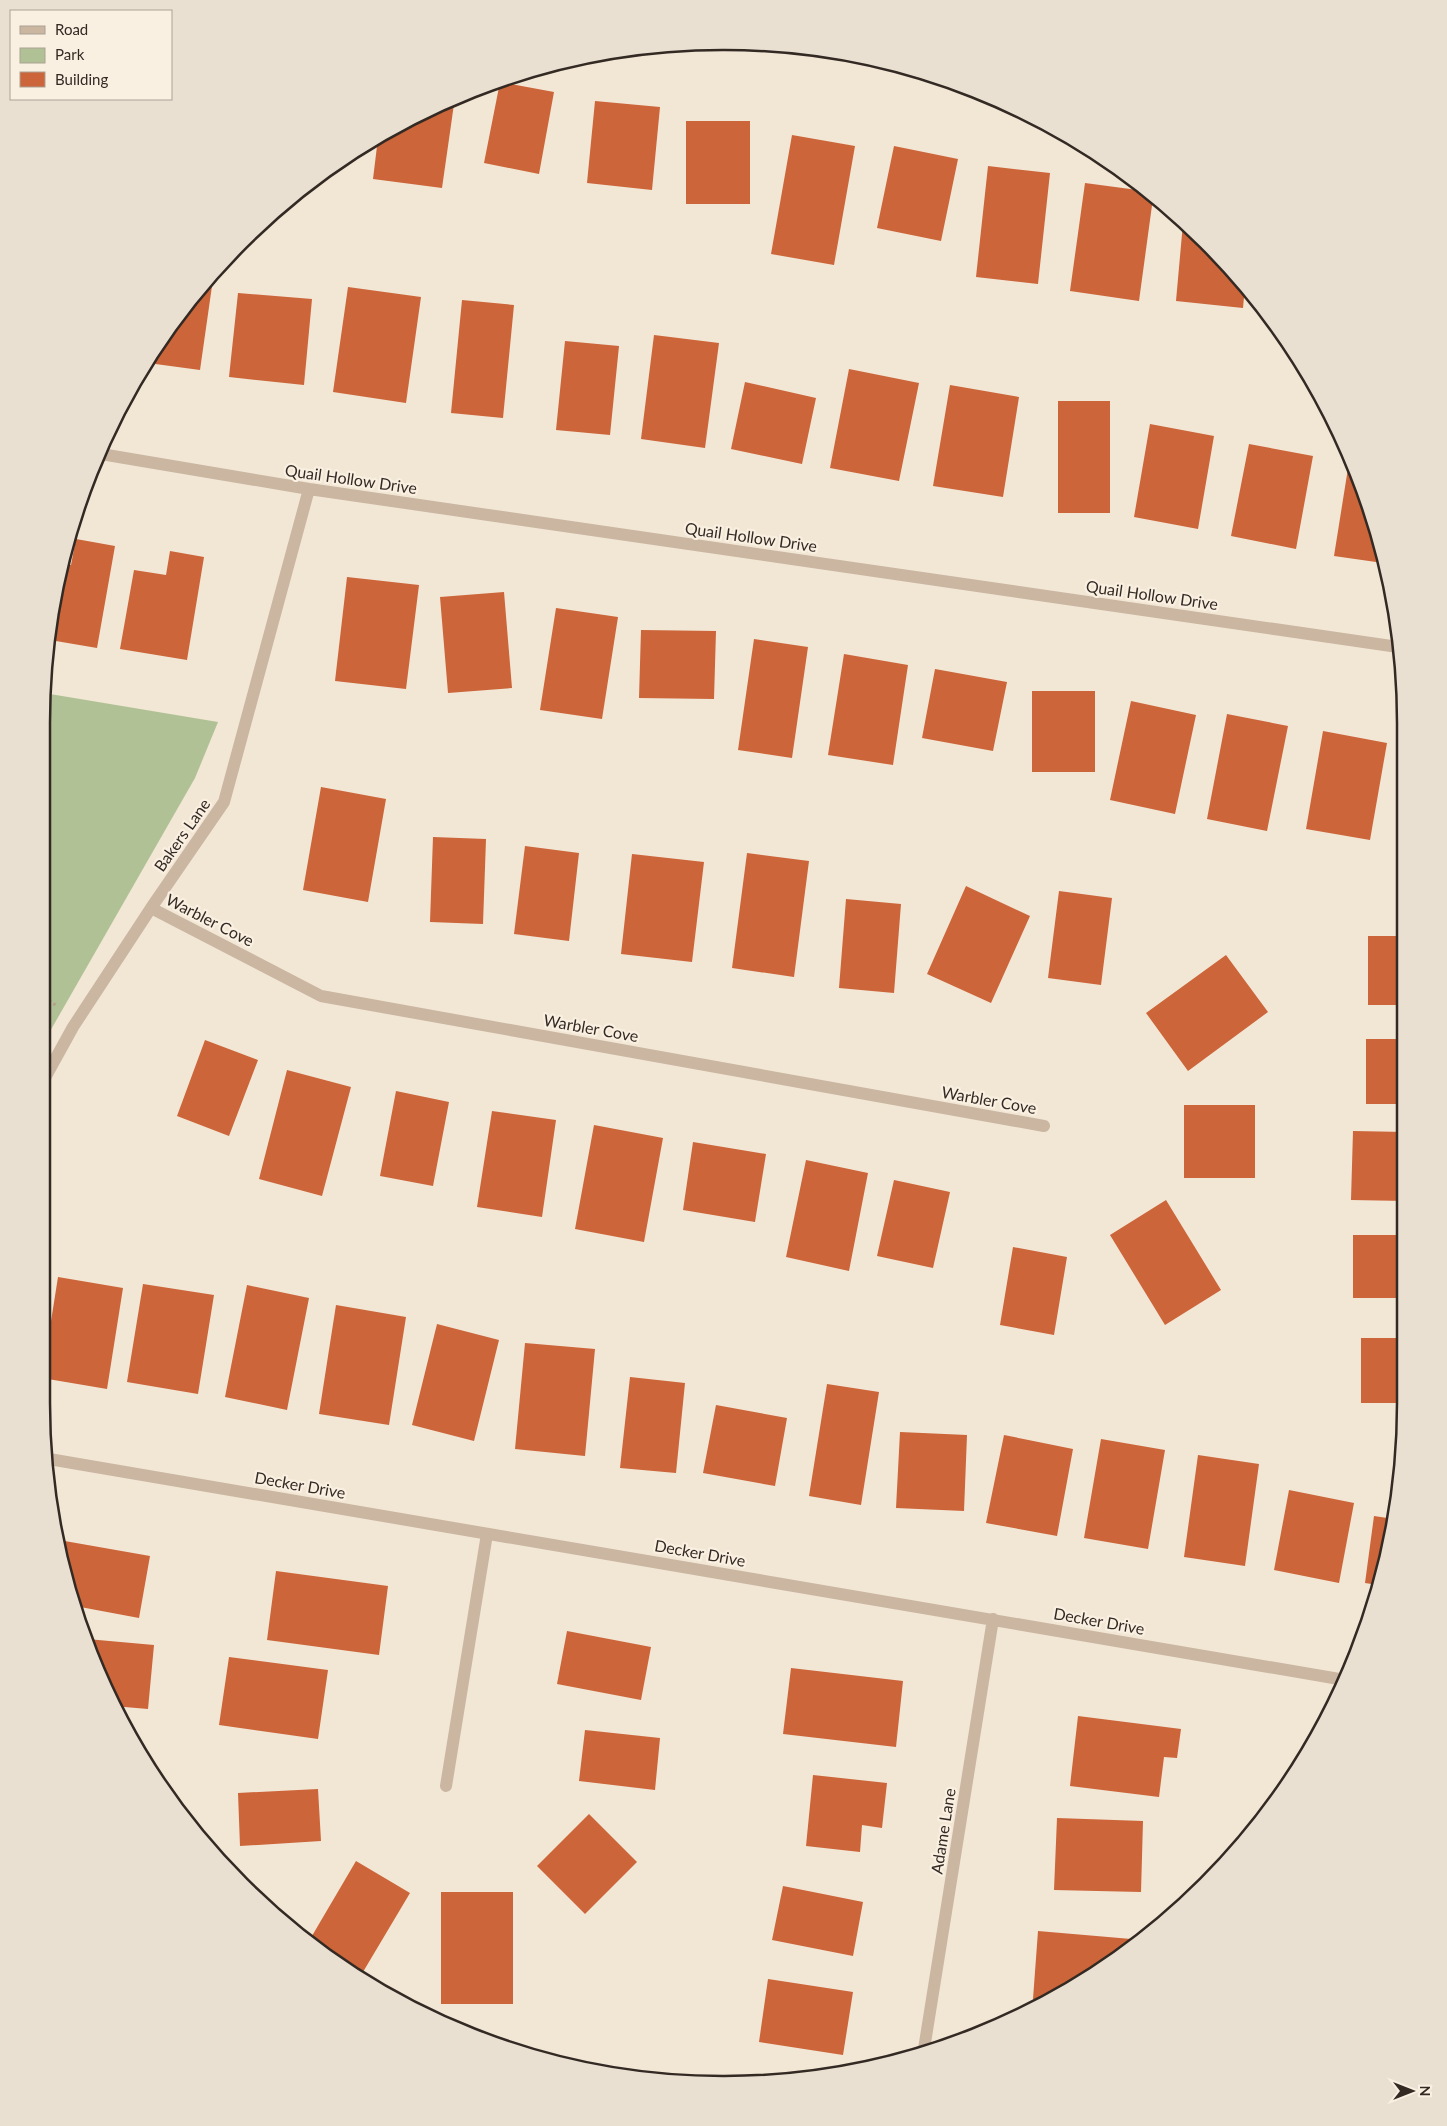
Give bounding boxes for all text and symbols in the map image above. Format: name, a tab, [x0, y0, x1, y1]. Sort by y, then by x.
legend	[10, 10, 172, 100]
text: Road	[55, 20, 88, 38]
text: Park	[55, 45, 85, 63]
text: Building	[55, 70, 108, 88]
street label: Quail Hollow Drive	[284, 460, 418, 497]
street label: Quail Hollow Drive	[684, 518, 818, 555]
street label: Quail Hollow Drive	[1085, 576, 1219, 613]
street label: Bakers Lane	[150, 795, 214, 875]
street label: Warbler Cove	[163, 889, 257, 950]
street label: Warbler Cove	[542, 1010, 640, 1045]
street label: Warbler Cove	[940, 1082, 1038, 1117]
street label: Decker Drive	[253, 1467, 347, 1502]
street label: Decker Drive	[653, 1535, 747, 1570]
street label: Decker Drive	[1052, 1603, 1146, 1638]
street label: Adame Lane	[926, 1787, 959, 1875]
north arrow	[1387, 2066, 1437, 2116]
text: N	[1417, 2086, 1434, 2096]

